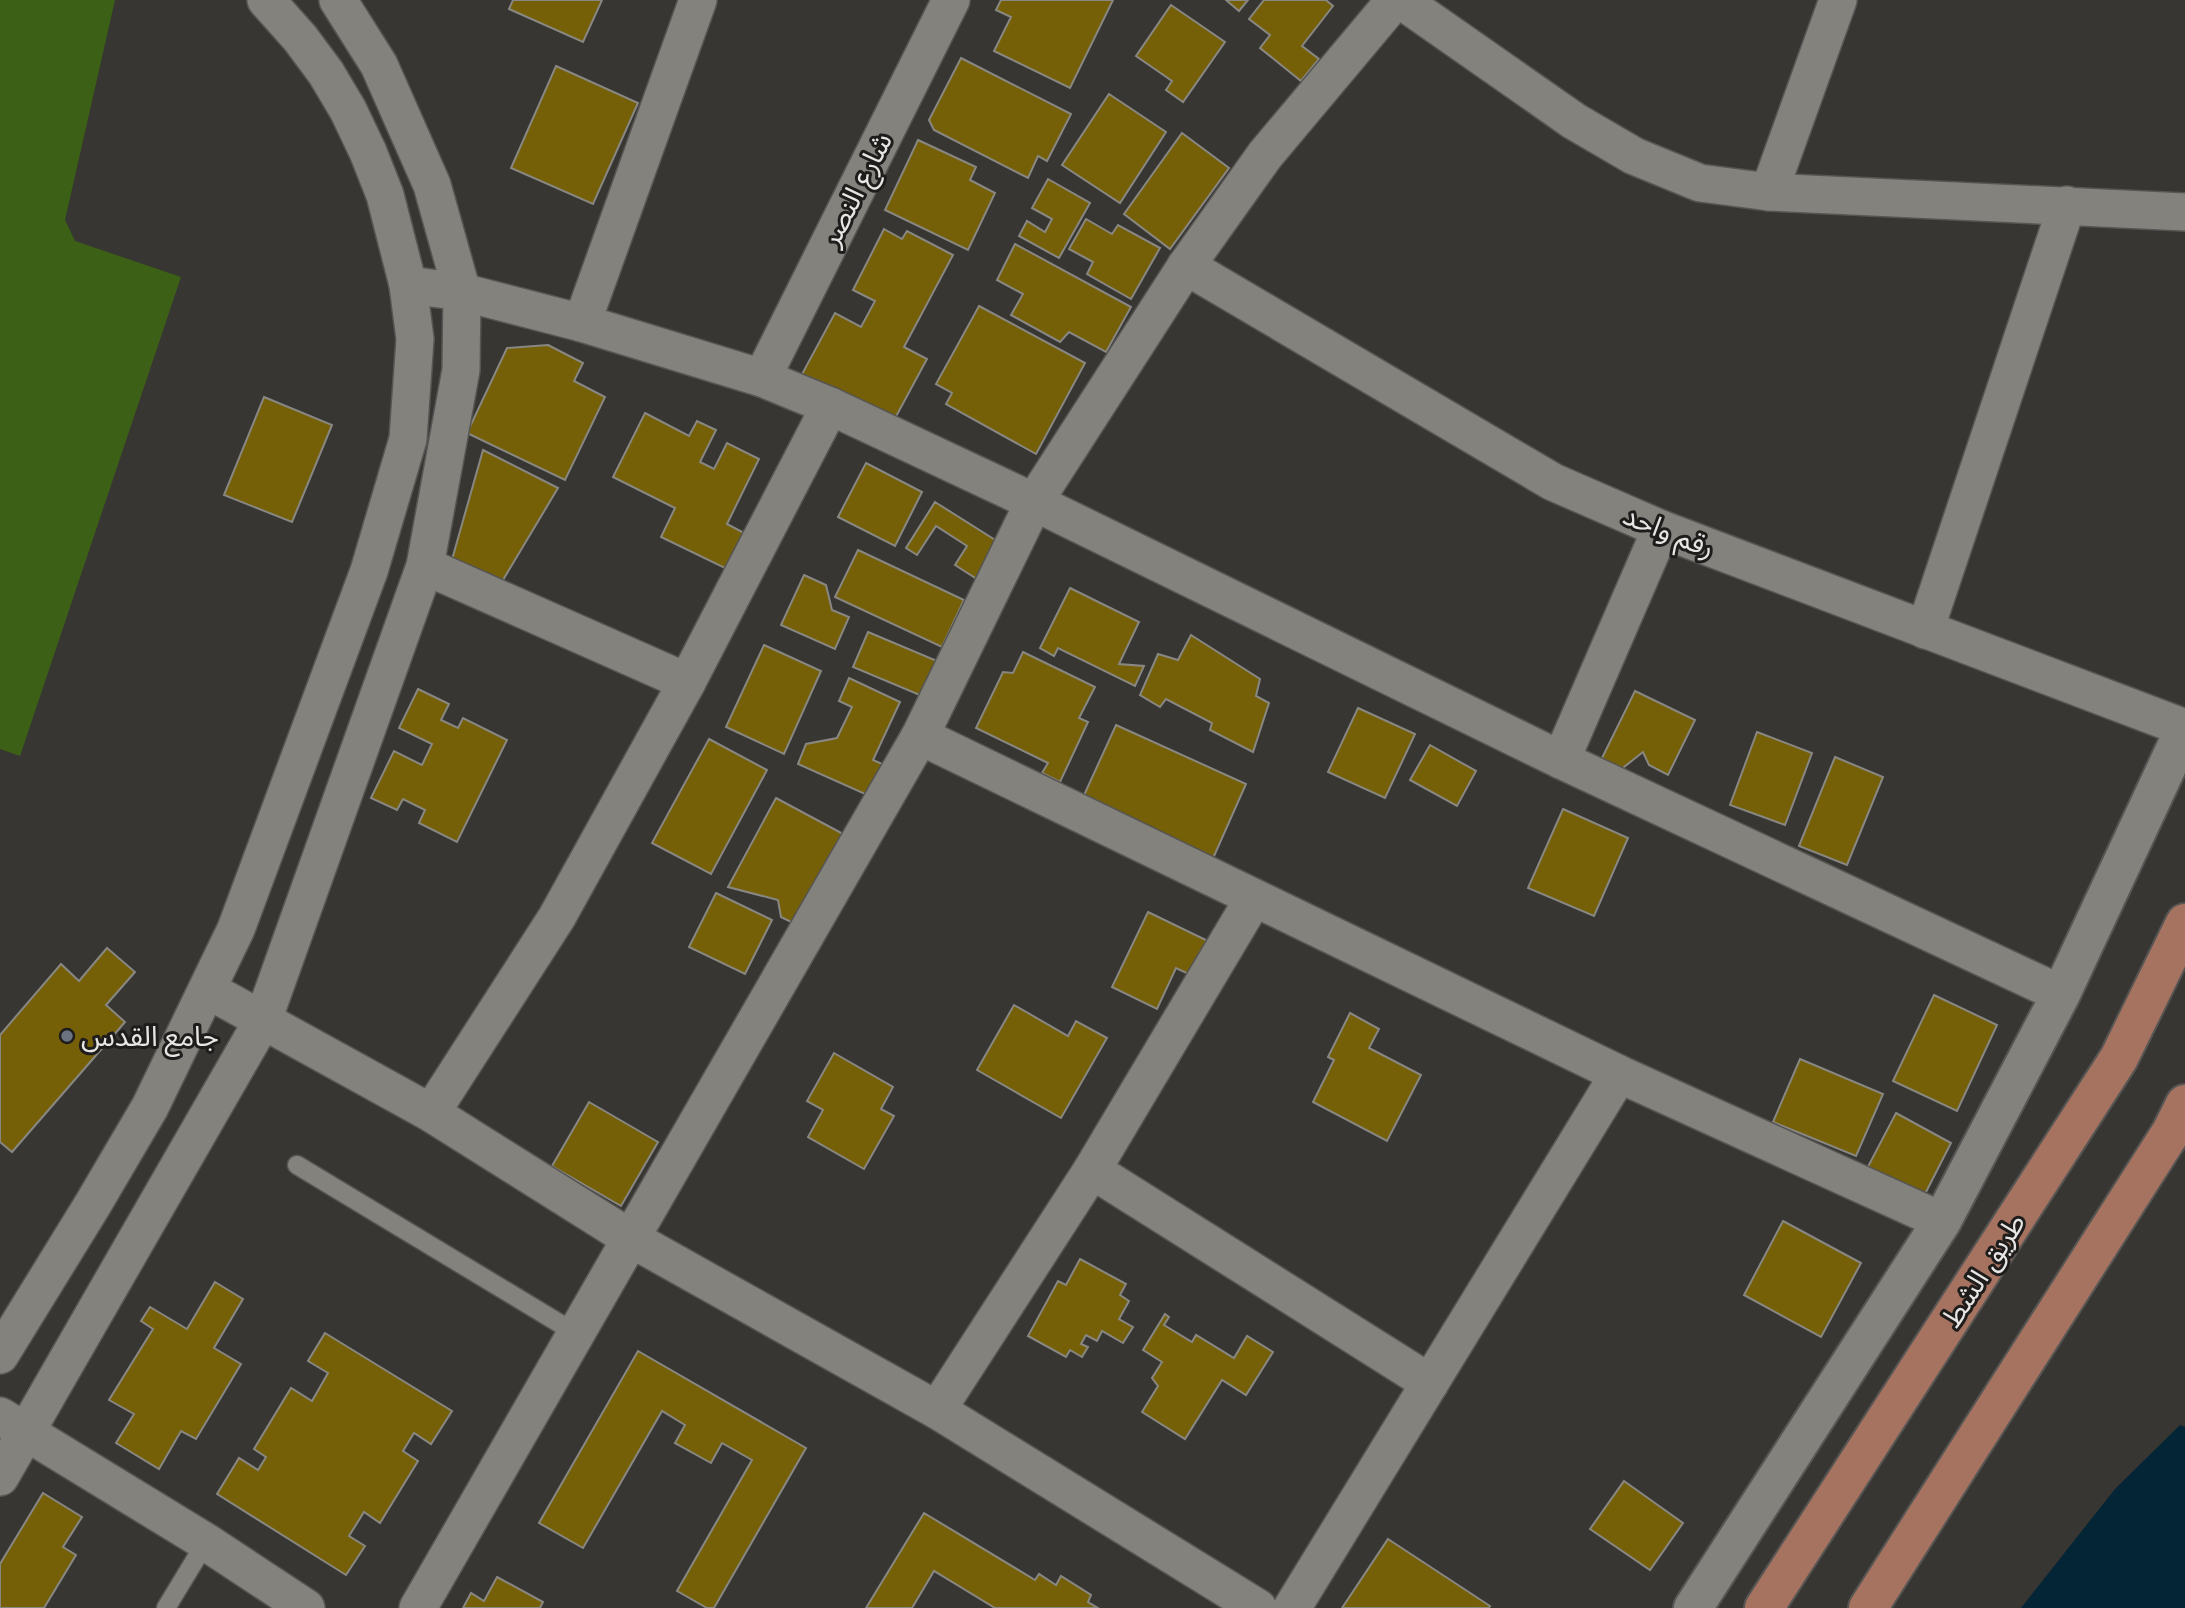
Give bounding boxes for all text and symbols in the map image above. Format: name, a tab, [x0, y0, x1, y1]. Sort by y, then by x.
street label: شارع النصر	[810, 125, 904, 255]
street label: رقم واحد	[1616, 495, 1721, 570]
place label: جامع القدس	[81, 1016, 219, 1059]
marker: جامع القدس	[59, 1028, 75, 1044]
street label: طريق الشط	[1931, 1205, 2037, 1336]

